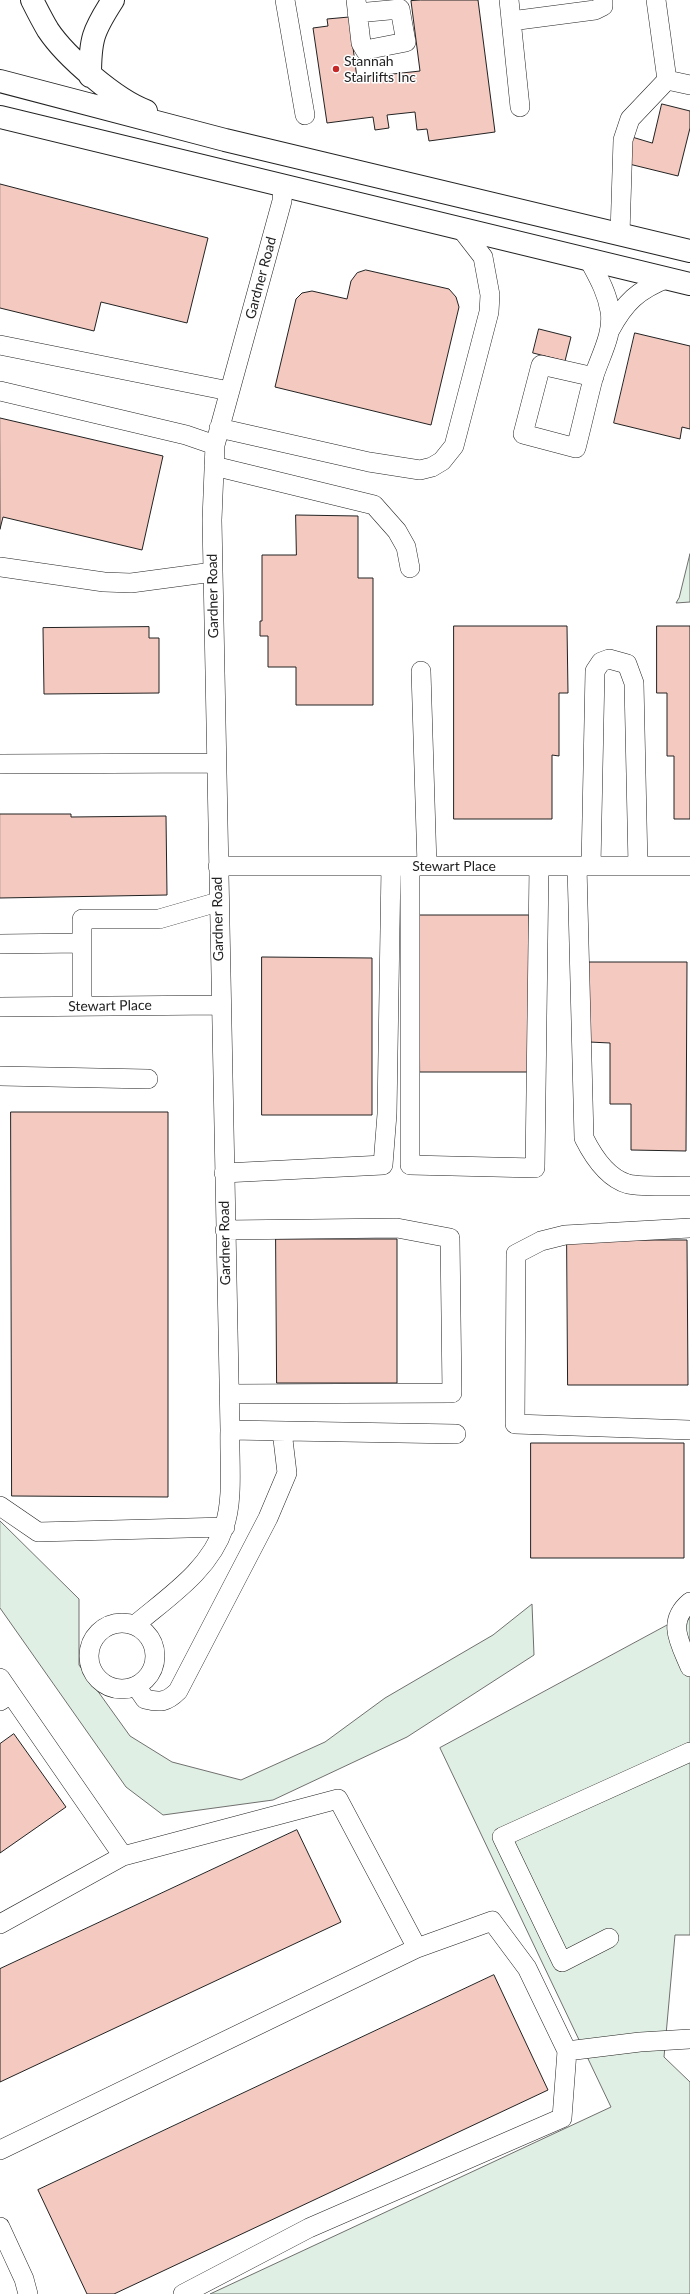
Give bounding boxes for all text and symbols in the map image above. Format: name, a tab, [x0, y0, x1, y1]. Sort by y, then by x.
place label: Stannah Stairlifts Inc	[344, 53, 416, 86]
marker: Stannah Stairlifts Inc	[331, 64, 341, 74]
street label: Gardner Road	[242, 235, 280, 321]
street label: Gardner Road	[204, 553, 222, 639]
street label: Stewart Place	[412, 858, 496, 874]
street label: Gardner Road	[209, 876, 227, 962]
street label: Stewart Place	[68, 997, 152, 1015]
street label: Gardner Road	[216, 1200, 234, 1286]

